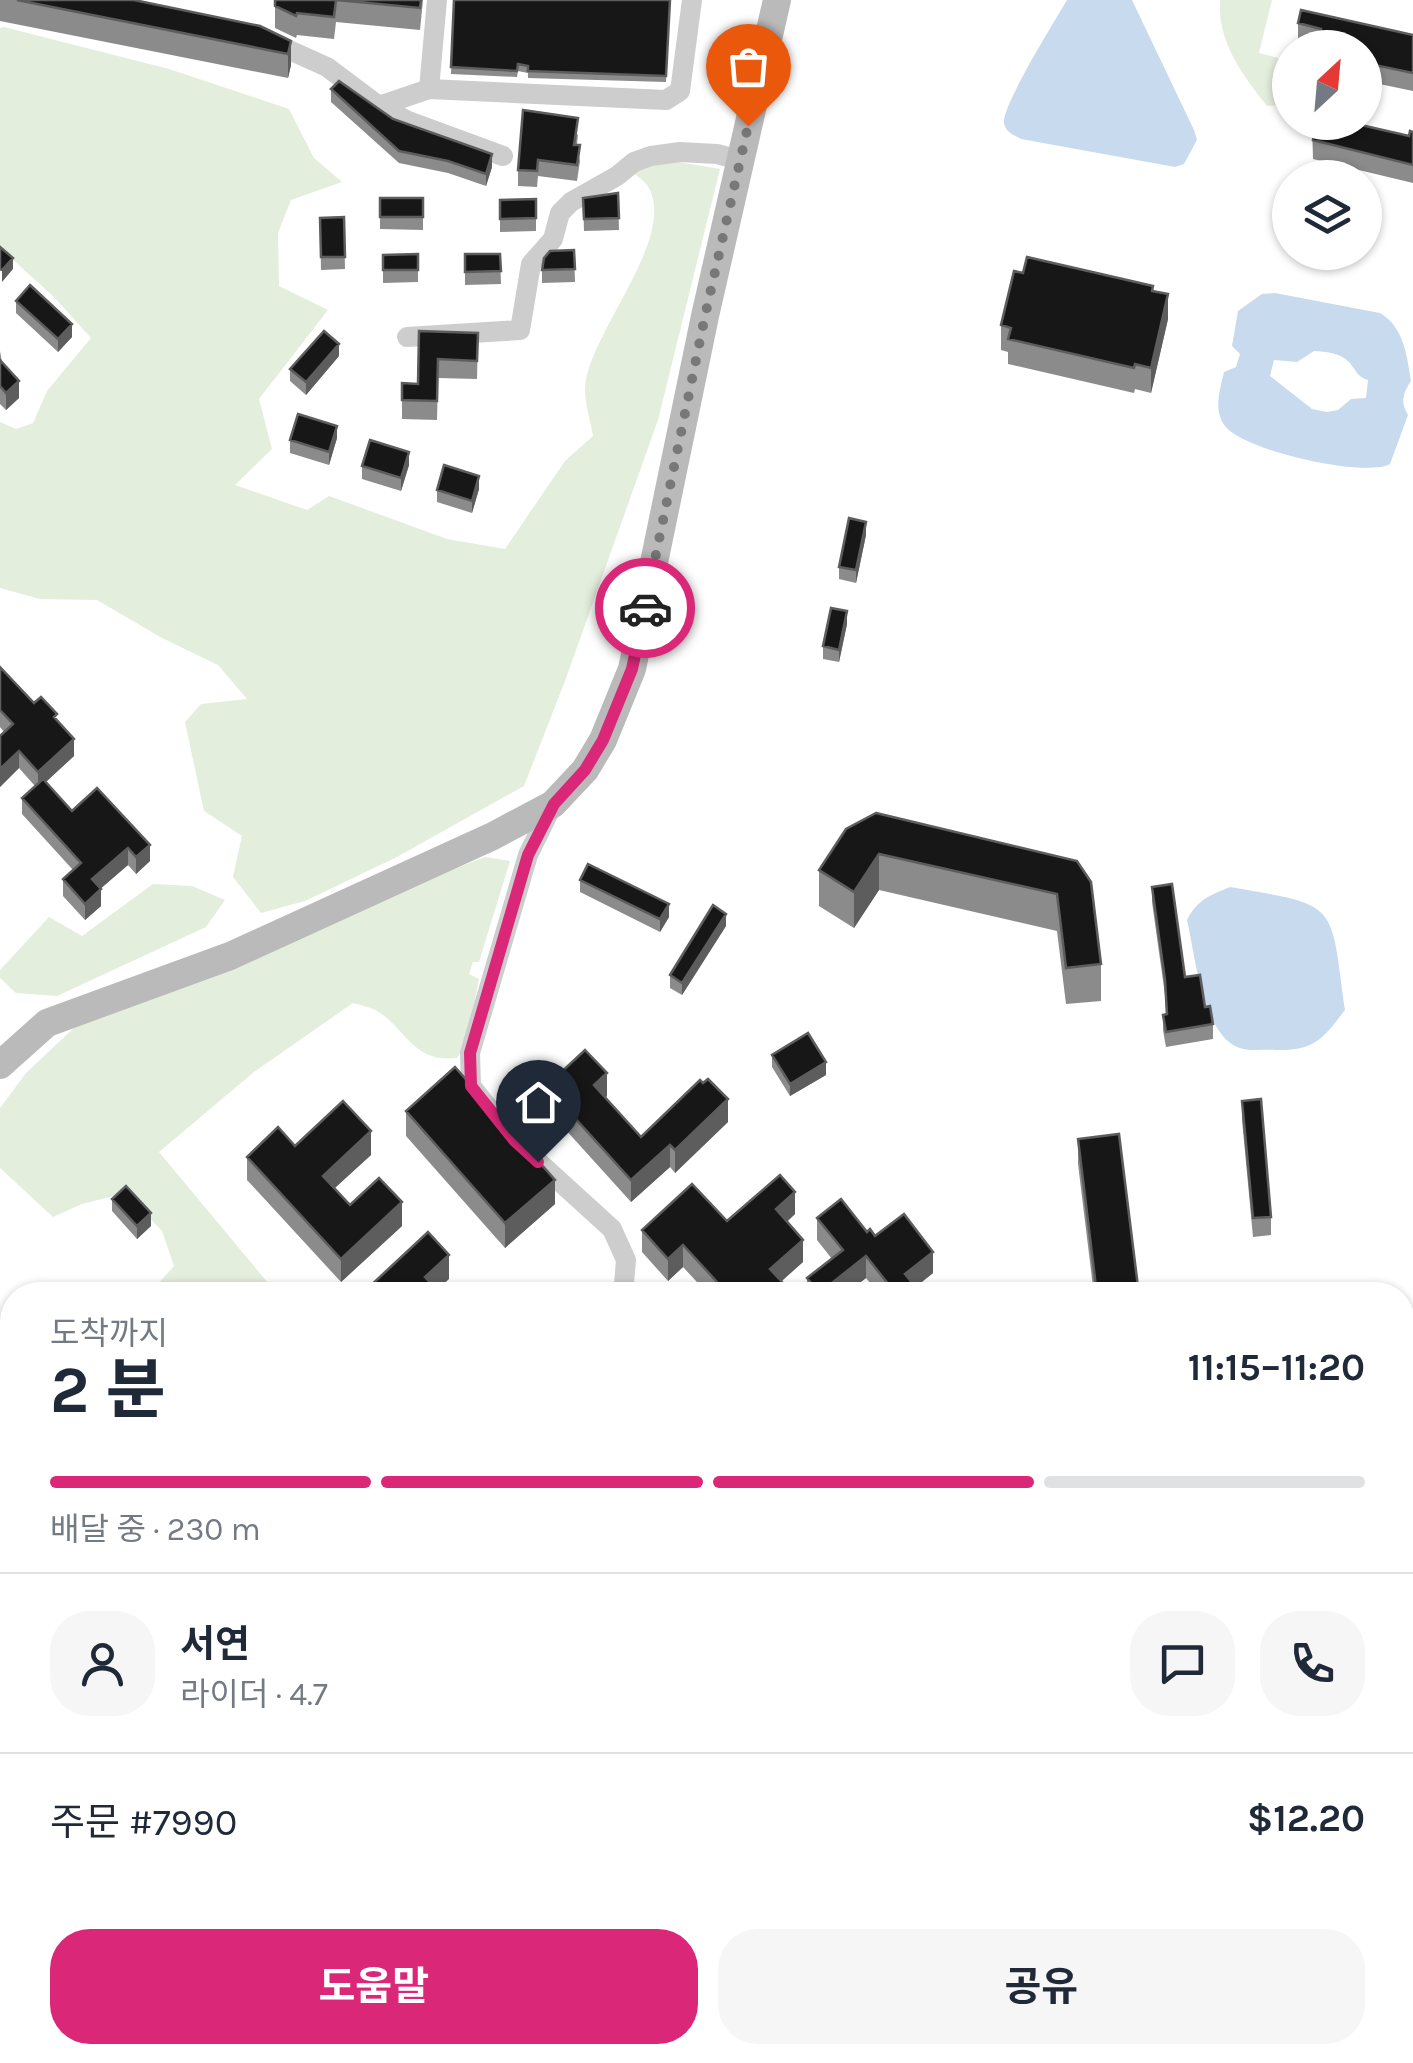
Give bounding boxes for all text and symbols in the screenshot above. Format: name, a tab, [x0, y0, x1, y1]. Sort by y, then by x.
pin	[706, 24, 791, 127]
north arrow	[1272, 30, 1382, 140]
map controls	[1272, 30, 1382, 270]
icon: bag	[721, 39, 776, 94]
button: layers	[1272, 160, 1382, 270]
courier	[595, 558, 695, 658]
icon: car	[618, 581, 673, 636]
pin	[496, 1060, 581, 1163]
icon: home	[511, 1075, 566, 1130]
text: 도착까지	[50, 1315, 168, 1352]
text: 11:15–11:20	[1188, 1345, 1365, 1390]
text: 2 분	[50, 1352, 166, 1428]
text: 배달 중 · 230 m	[50, 1511, 261, 1548]
button: person	[50, 1611, 155, 1716]
button: chat	[1130, 1611, 1235, 1716]
button: phone	[1260, 1611, 1365, 1716]
text: 서연	[180, 1622, 250, 1667]
text: 라이더 · 4.7	[180, 1676, 328, 1713]
text: $12.20	[1247, 1796, 1365, 1841]
text: 주문 #7990	[50, 1800, 237, 1845]
button: 도움말	[50, 1929, 698, 2044]
button: 공유	[718, 1929, 1365, 2044]

